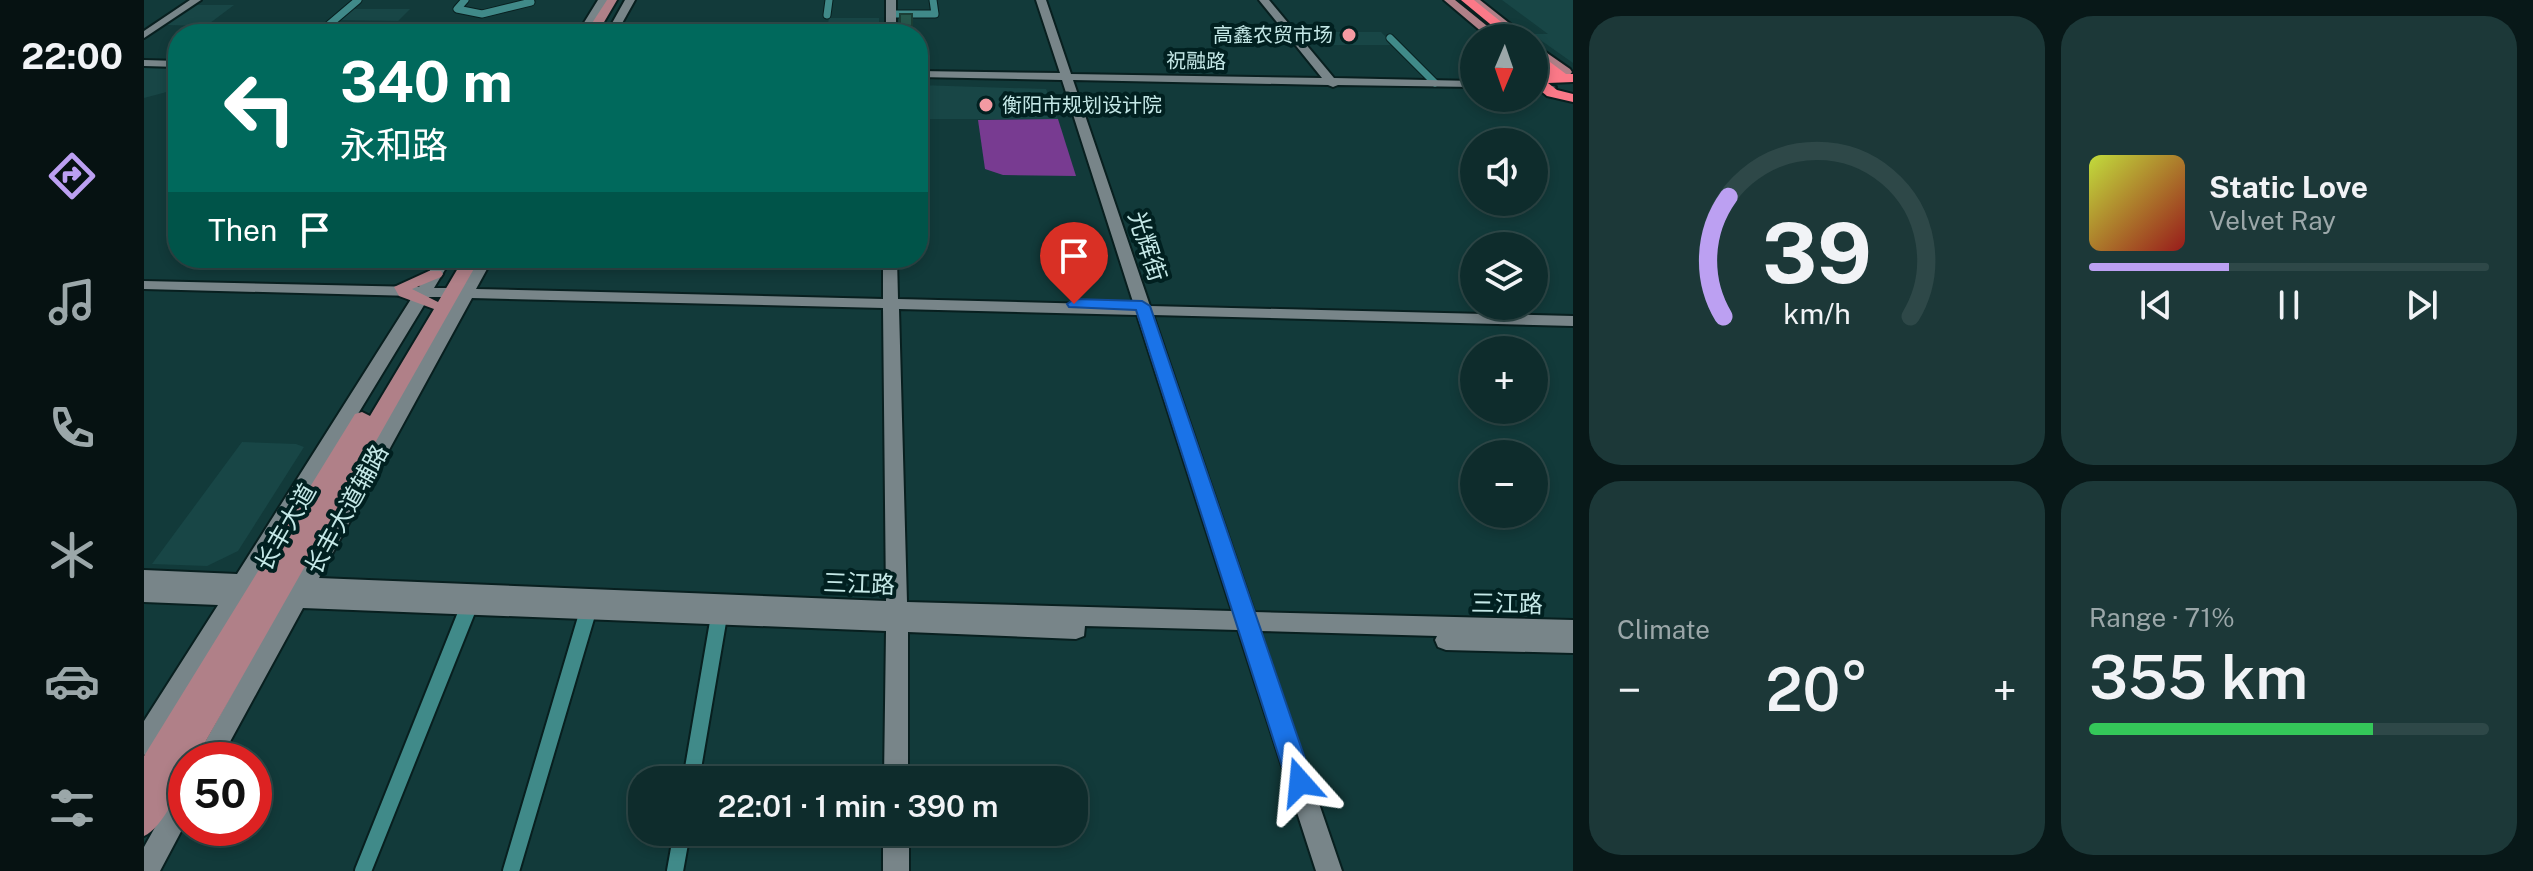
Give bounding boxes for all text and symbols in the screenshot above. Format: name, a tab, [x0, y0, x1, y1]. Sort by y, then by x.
place label: 高鑫农贸市场	[1213, 23, 1333, 47]
north arrow	[1460, 24, 1548, 112]
map controls	[1460, 24, 1548, 528]
marker: 高鑫农贸市场	[1340, 26, 1358, 44]
text: 22:00	[21, 35, 123, 77]
street label: 祝融路	[1166, 48, 1226, 74]
text: 340 m	[340, 49, 513, 115]
icon: left	[208, 56, 312, 160]
place label: 衡阳市规划设计院	[1002, 93, 1162, 117]
marker: 衡阳市规划设计院	[977, 96, 995, 114]
text: 永和路	[340, 124, 448, 166]
button: sound	[1460, 128, 1548, 216]
icon: directions	[44, 148, 100, 204]
text: Static Love	[2209, 169, 2368, 205]
text: 39	[1762, 203, 1872, 301]
text: Velvet Ray	[2209, 205, 2336, 236]
street label: 光辉街	[1124, 207, 1172, 285]
icon: arrive	[293, 208, 337, 252]
text: Then	[208, 212, 277, 248]
pin	[1040, 222, 1108, 304]
button: layers	[1460, 232, 1548, 320]
icon: arrive	[1052, 234, 1096, 278]
icon: music	[44, 274, 100, 330]
icon: previous	[2134, 283, 2178, 327]
icon: pause	[2267, 283, 2311, 327]
icon: next	[2400, 283, 2444, 327]
text: km/h	[1783, 297, 1851, 330]
button: +	[1460, 336, 1548, 424]
icon: phone	[44, 400, 100, 456]
street label: 长丰大道辅路	[299, 439, 393, 579]
button: −	[1460, 440, 1548, 528]
street label: 长丰大道	[249, 478, 321, 576]
icon: climate	[44, 527, 100, 583]
street label: 三江路	[823, 568, 895, 598]
street label: 三江路	[1471, 588, 1543, 618]
text: Range · 71%	[2089, 602, 2235, 633]
text: Climate	[1617, 614, 1710, 645]
text: 355 km	[2089, 642, 2308, 713]
icon: car	[44, 653, 100, 709]
text: 20°	[1766, 654, 1868, 725]
text: −	[1617, 664, 1641, 716]
text: +	[1993, 664, 2017, 716]
position arrow	[1258, 740, 1342, 824]
speed limit sign: 50	[168, 742, 272, 846]
icon: filters	[44, 780, 100, 836]
text: 22:01 · 1 min · 390 m	[718, 788, 998, 824]

